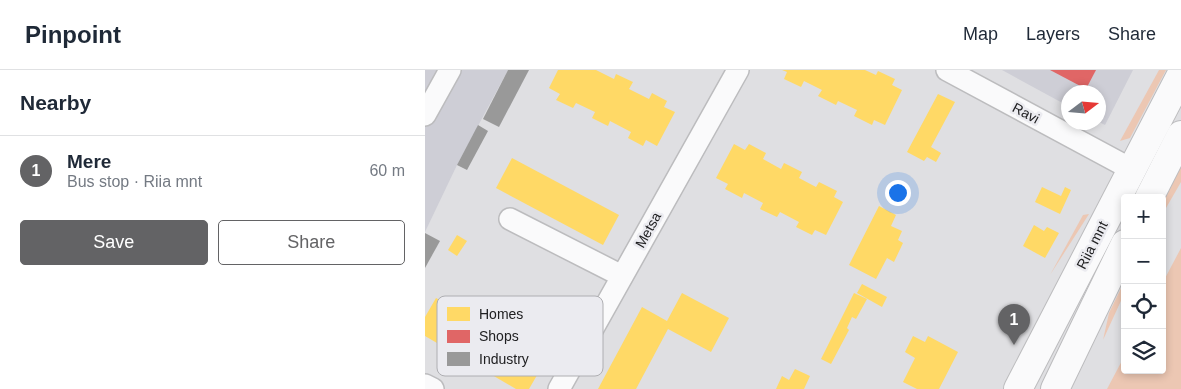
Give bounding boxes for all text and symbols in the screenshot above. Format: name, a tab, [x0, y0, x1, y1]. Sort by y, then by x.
text: Pinpoint	[25, 21, 121, 48]
text: Map	[963, 24, 998, 44]
text: Layers	[1026, 24, 1080, 44]
text: Share	[1108, 24, 1156, 44]
north arrow	[1061, 85, 1106, 130]
text: Nearby	[20, 91, 91, 114]
street label: Ravi	[1010, 99, 1042, 127]
text: Mere	[67, 151, 111, 172]
text: 1	[32, 162, 40, 179]
text: 60 m	[369, 162, 405, 179]
text: Bus stop · Riia mnt	[67, 173, 202, 190]
your location	[885, 180, 911, 206]
map controls	[1121, 194, 1166, 374]
button: +	[1121, 194, 1166, 239]
street label: Metsa	[632, 209, 664, 251]
street label: Riia mnt	[1073, 218, 1111, 272]
button: Save	[20, 220, 208, 265]
button: Share	[218, 220, 405, 265]
button: −	[1121, 239, 1166, 284]
button: locate	[1121, 284, 1166, 329]
legend	[437, 296, 603, 376]
pin: 1	[998, 304, 1030, 345]
text: Homes	[479, 306, 523, 322]
text: Shops	[479, 328, 519, 344]
button: layers	[1121, 329, 1166, 374]
text: Industry	[479, 351, 529, 367]

